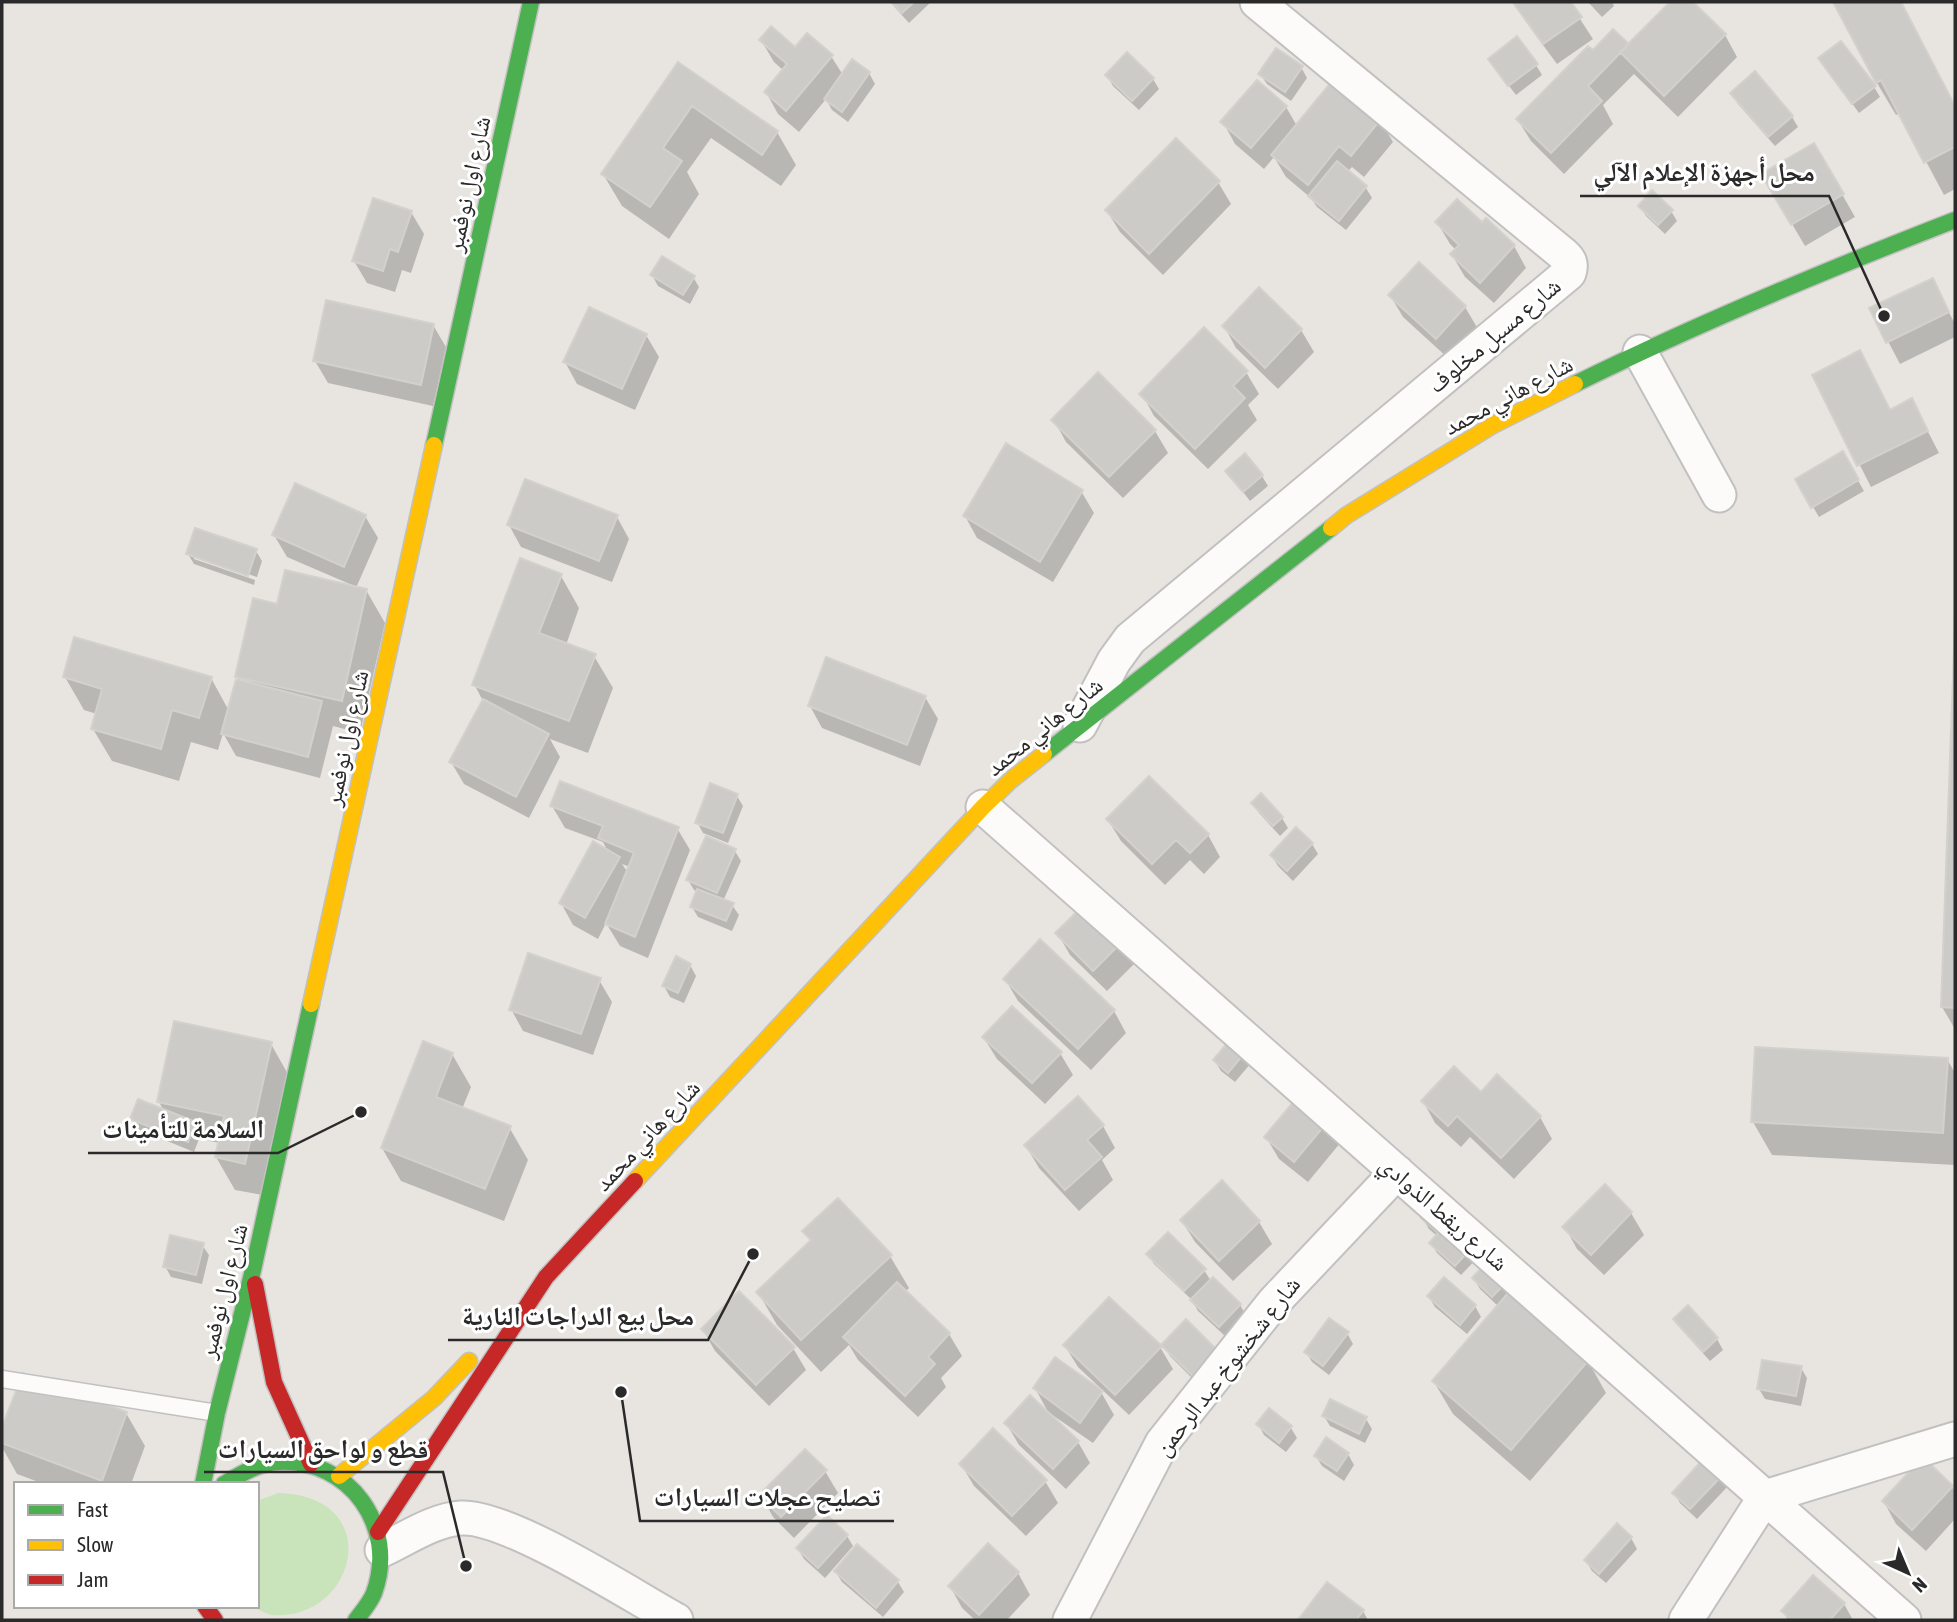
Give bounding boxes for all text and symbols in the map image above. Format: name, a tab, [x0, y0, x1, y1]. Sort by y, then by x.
street label: شارع اول نوفمبر	[440, 114, 498, 256]
callout: محل أجهزة الإعلام الآلي	[1580, 149, 1829, 196]
text: محل أجهزة الإعلام الآلي	[1593, 156, 1815, 192]
street label: شارع مسبل مخلوف	[1422, 272, 1567, 400]
street label: شارع هاني محمد	[1439, 350, 1580, 446]
street label: شارع اول نوفمبر	[318, 668, 376, 810]
street label: شارع هاني محمد	[980, 671, 1111, 786]
street label: شارع هاني محمد	[589, 1074, 710, 1200]
callout: السلامة للتأمينات	[88, 1106, 278, 1153]
text: السلامة للتأمينات	[102, 1113, 264, 1144]
street label: شارع ريقط الذوادي	[1370, 1150, 1514, 1281]
street label: شارع اول نوفمبر	[193, 1221, 255, 1363]
street label: شارع شخشوخ عبد الرحمن	[1149, 1271, 1307, 1462]
callout: محل بيع الدراجات النارية	[448, 1293, 708, 1340]
text: محل بيع الدراجات النارية	[462, 1301, 694, 1333]
callout: قطع و لواحق السيارات	[204, 1425, 443, 1472]
text: قطع و لواحق السيارات	[218, 1434, 428, 1466]
callout: تصليح عجلات السيارات	[640, 1474, 894, 1521]
legend	[14, 1482, 259, 1608]
text: تصليح عجلات السيارات	[654, 1482, 880, 1514]
text: Fast	[77, 1497, 108, 1521]
text: Slow	[77, 1532, 114, 1556]
north arrow	[1873, 1538, 1943, 1608]
text: Jam	[77, 1567, 109, 1591]
text: N	[1908, 1573, 1931, 1597]

